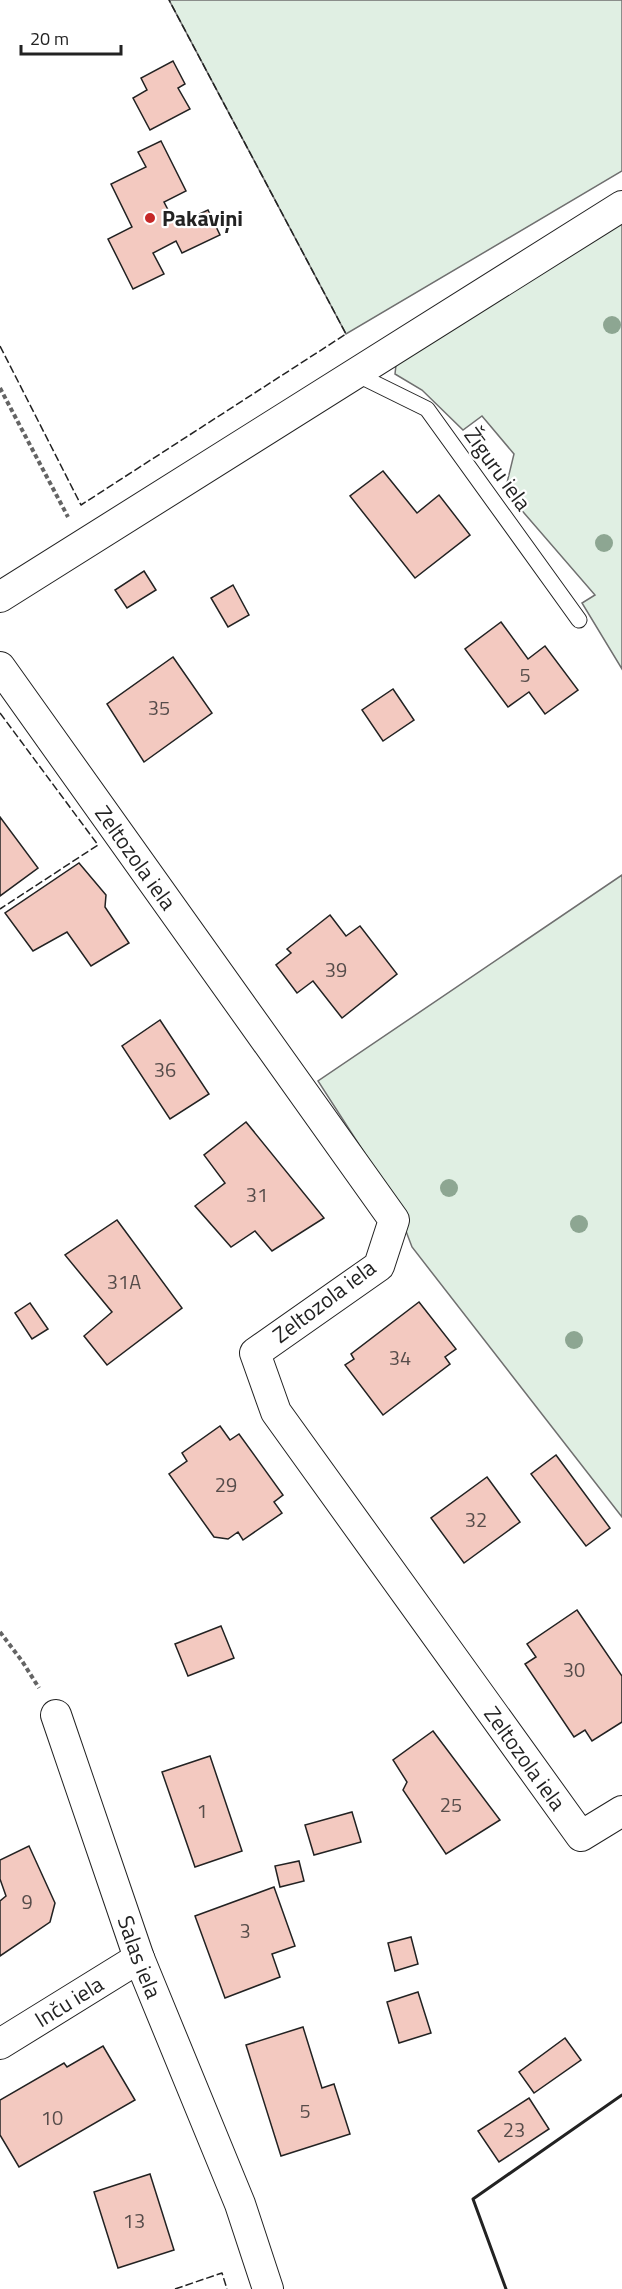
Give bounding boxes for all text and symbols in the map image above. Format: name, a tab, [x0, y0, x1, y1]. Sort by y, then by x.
scale bar	[21, 18, 122, 56]
text: 20 m	[30, 25, 69, 52]
place label: Pakaviņi	[162, 201, 243, 235]
marker: Pakaviņi	[143, 211, 157, 225]
street label: Žīguru iela	[456, 420, 540, 518]
house number: 5	[519, 659, 531, 690]
house number: 35	[148, 692, 170, 723]
street label: Zeltozola iela	[87, 798, 185, 917]
house number: 39	[325, 954, 347, 985]
house number: 36	[154, 1054, 176, 1085]
house number: 31	[246, 1179, 268, 1210]
street label: Zeltozola iela	[265, 1251, 383, 1351]
house number: 31A	[107, 1266, 141, 1297]
house number: 34	[389, 1342, 411, 1373]
house number: 29	[215, 1469, 237, 1500]
house number: 32	[465, 1504, 487, 1535]
house number: 30	[563, 1654, 585, 1685]
street label: Zeltozola iela	[476, 1699, 574, 1818]
house number: 25	[440, 1789, 462, 1820]
house number: 1	[196, 1795, 208, 1826]
house number: 9	[21, 1886, 33, 1917]
street label: Salas iela	[109, 1911, 171, 2004]
house number: 3	[239, 1915, 251, 1946]
street label: Inču iela	[28, 1967, 110, 2036]
house number: 5	[299, 2095, 311, 2126]
house number: 10	[41, 2102, 63, 2133]
house number: 23	[503, 2114, 525, 2145]
house number: 13	[123, 2205, 145, 2236]

